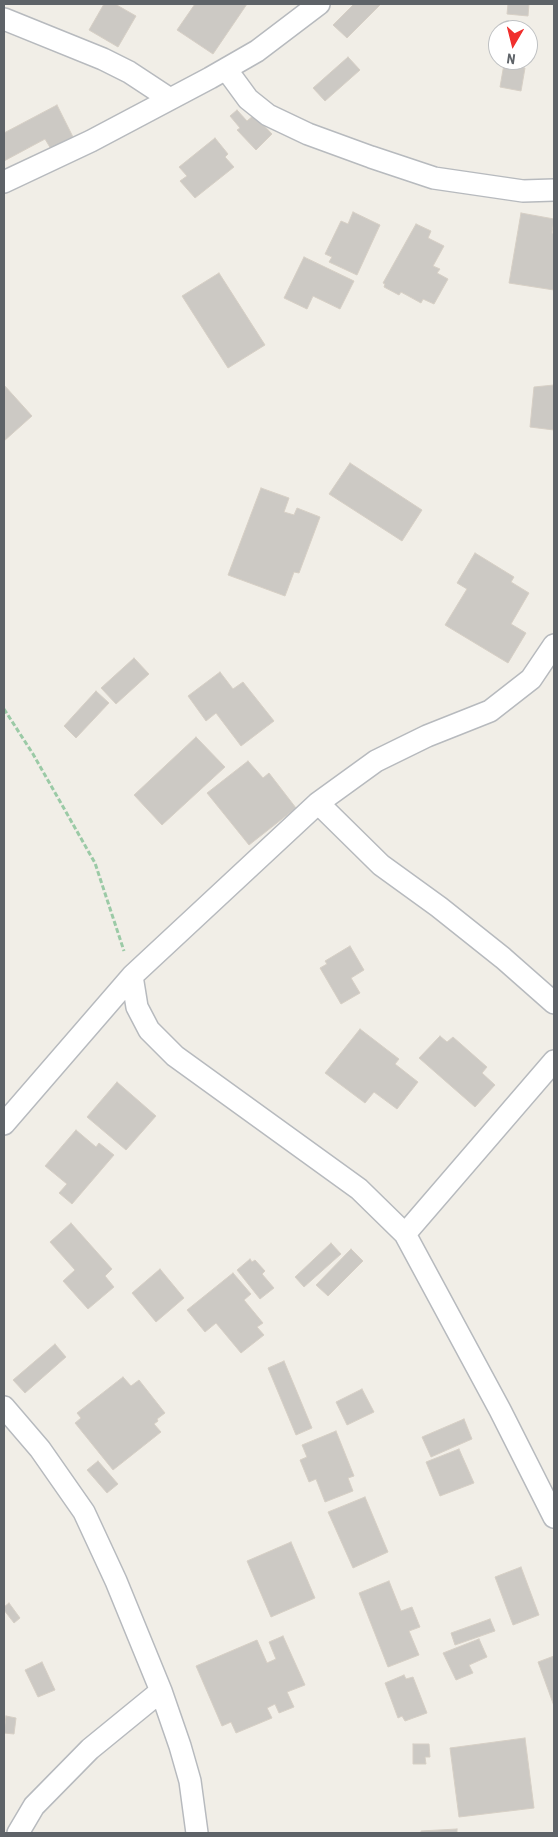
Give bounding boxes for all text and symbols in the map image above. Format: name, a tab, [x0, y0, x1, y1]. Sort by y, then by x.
north arrow	[488, 20, 538, 70]
text: N	[506, 50, 516, 67]

